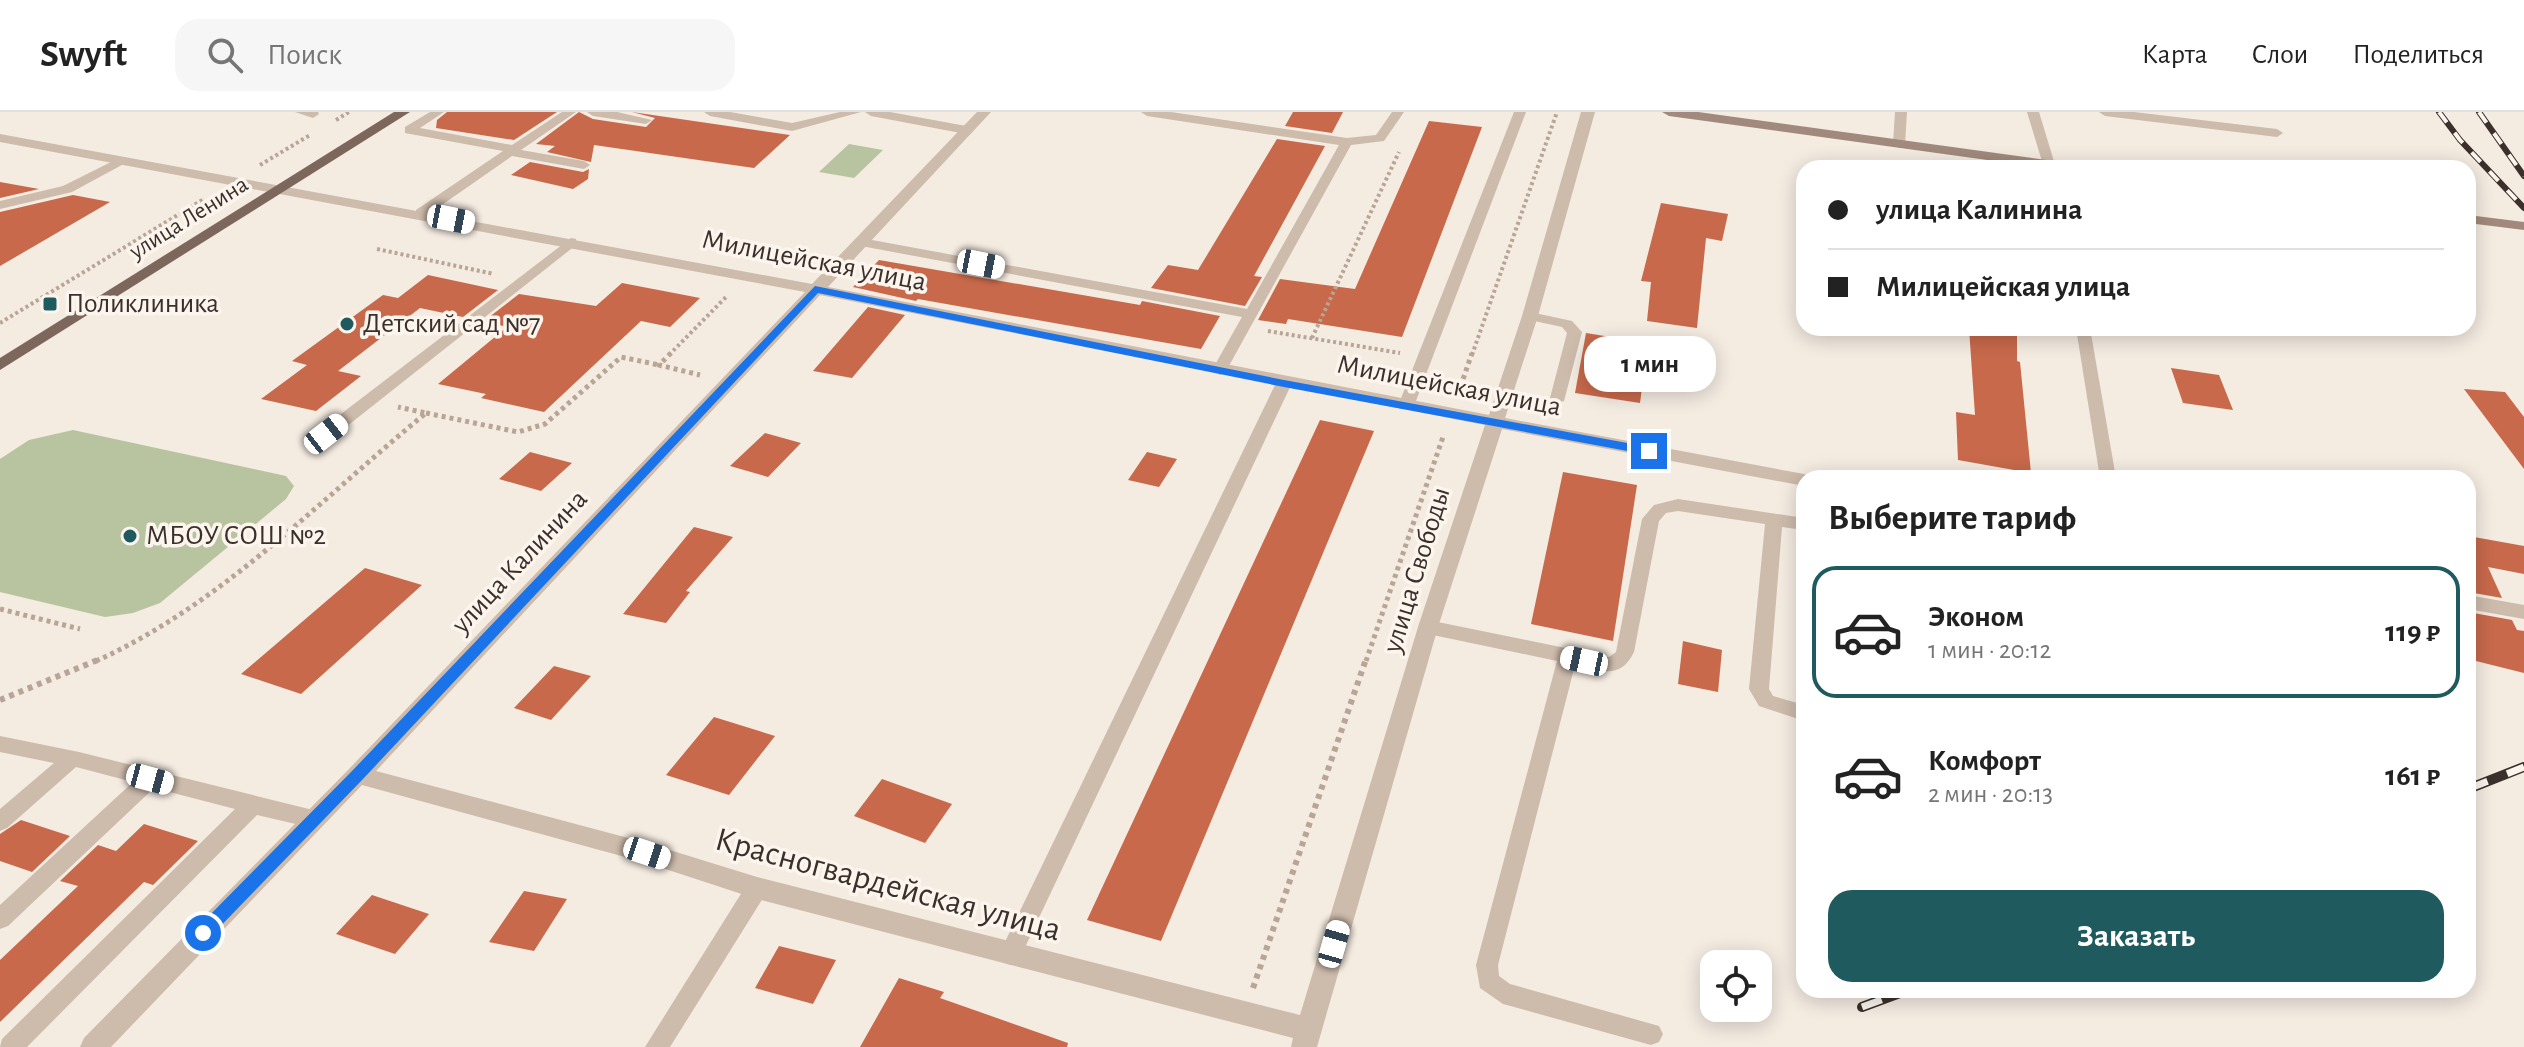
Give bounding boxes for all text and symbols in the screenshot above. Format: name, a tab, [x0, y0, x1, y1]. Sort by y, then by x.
search box	[175, 19, 735, 91]
icon: search	[203, 33, 247, 77]
text: Swyft	[40, 36, 127, 74]
text: Поиск	[267, 40, 342, 70]
text: Карта	[2142, 41, 2208, 69]
text: Слои	[2252, 41, 2308, 69]
text: Поделиться	[2352, 41, 2484, 69]
street label: улица Ленина	[125, 172, 253, 264]
text: улица Калинина	[1876, 195, 2083, 225]
car	[425, 203, 477, 235]
street label: Милицейская улица	[699, 226, 929, 297]
car	[955, 248, 1007, 280]
text: Милицейская улица	[1876, 272, 2130, 302]
place label: Поликлиника	[66, 290, 219, 318]
marker: Поликлиника	[41, 295, 59, 313]
place label: Детский сад №7	[363, 310, 540, 338]
marker: Детский сад №7	[338, 315, 356, 333]
callout: 1 мин	[1583, 335, 1715, 391]
street label: Милицейская улица	[1334, 351, 1564, 422]
text: 1 мин	[1621, 351, 1679, 377]
car	[300, 410, 352, 458]
route end	[1631, 433, 1667, 469]
street label: улица Свободы	[1378, 484, 1455, 657]
street label: улица Калинина	[446, 485, 593, 640]
text: Выберите тариф	[1828, 500, 2076, 536]
place label: МБОУ СОШ №2	[146, 522, 326, 550]
marker: МБОУ СОШ №2	[121, 527, 139, 545]
icon: car	[1832, 596, 1904, 668]
text: Эконом	[1928, 602, 2024, 632]
text: 119 ₽	[2385, 617, 2440, 647]
text: 1 мин · 20:12	[1928, 637, 2051, 663]
car	[1558, 644, 1610, 678]
icon: car	[1832, 740, 1904, 812]
text: Комфорт	[1928, 746, 2041, 776]
car	[124, 761, 176, 797]
text: 161 ₽	[2385, 761, 2440, 791]
text: 2 мин · 20:13	[1928, 781, 2053, 807]
street label: Красногвардейская улица	[711, 822, 1065, 948]
car	[620, 834, 674, 872]
button: Заказать	[1828, 890, 2444, 982]
route start	[185, 915, 221, 951]
car	[1316, 918, 1352, 970]
map controls	[1700, 950, 1772, 1022]
button: locate	[1700, 950, 1772, 1022]

